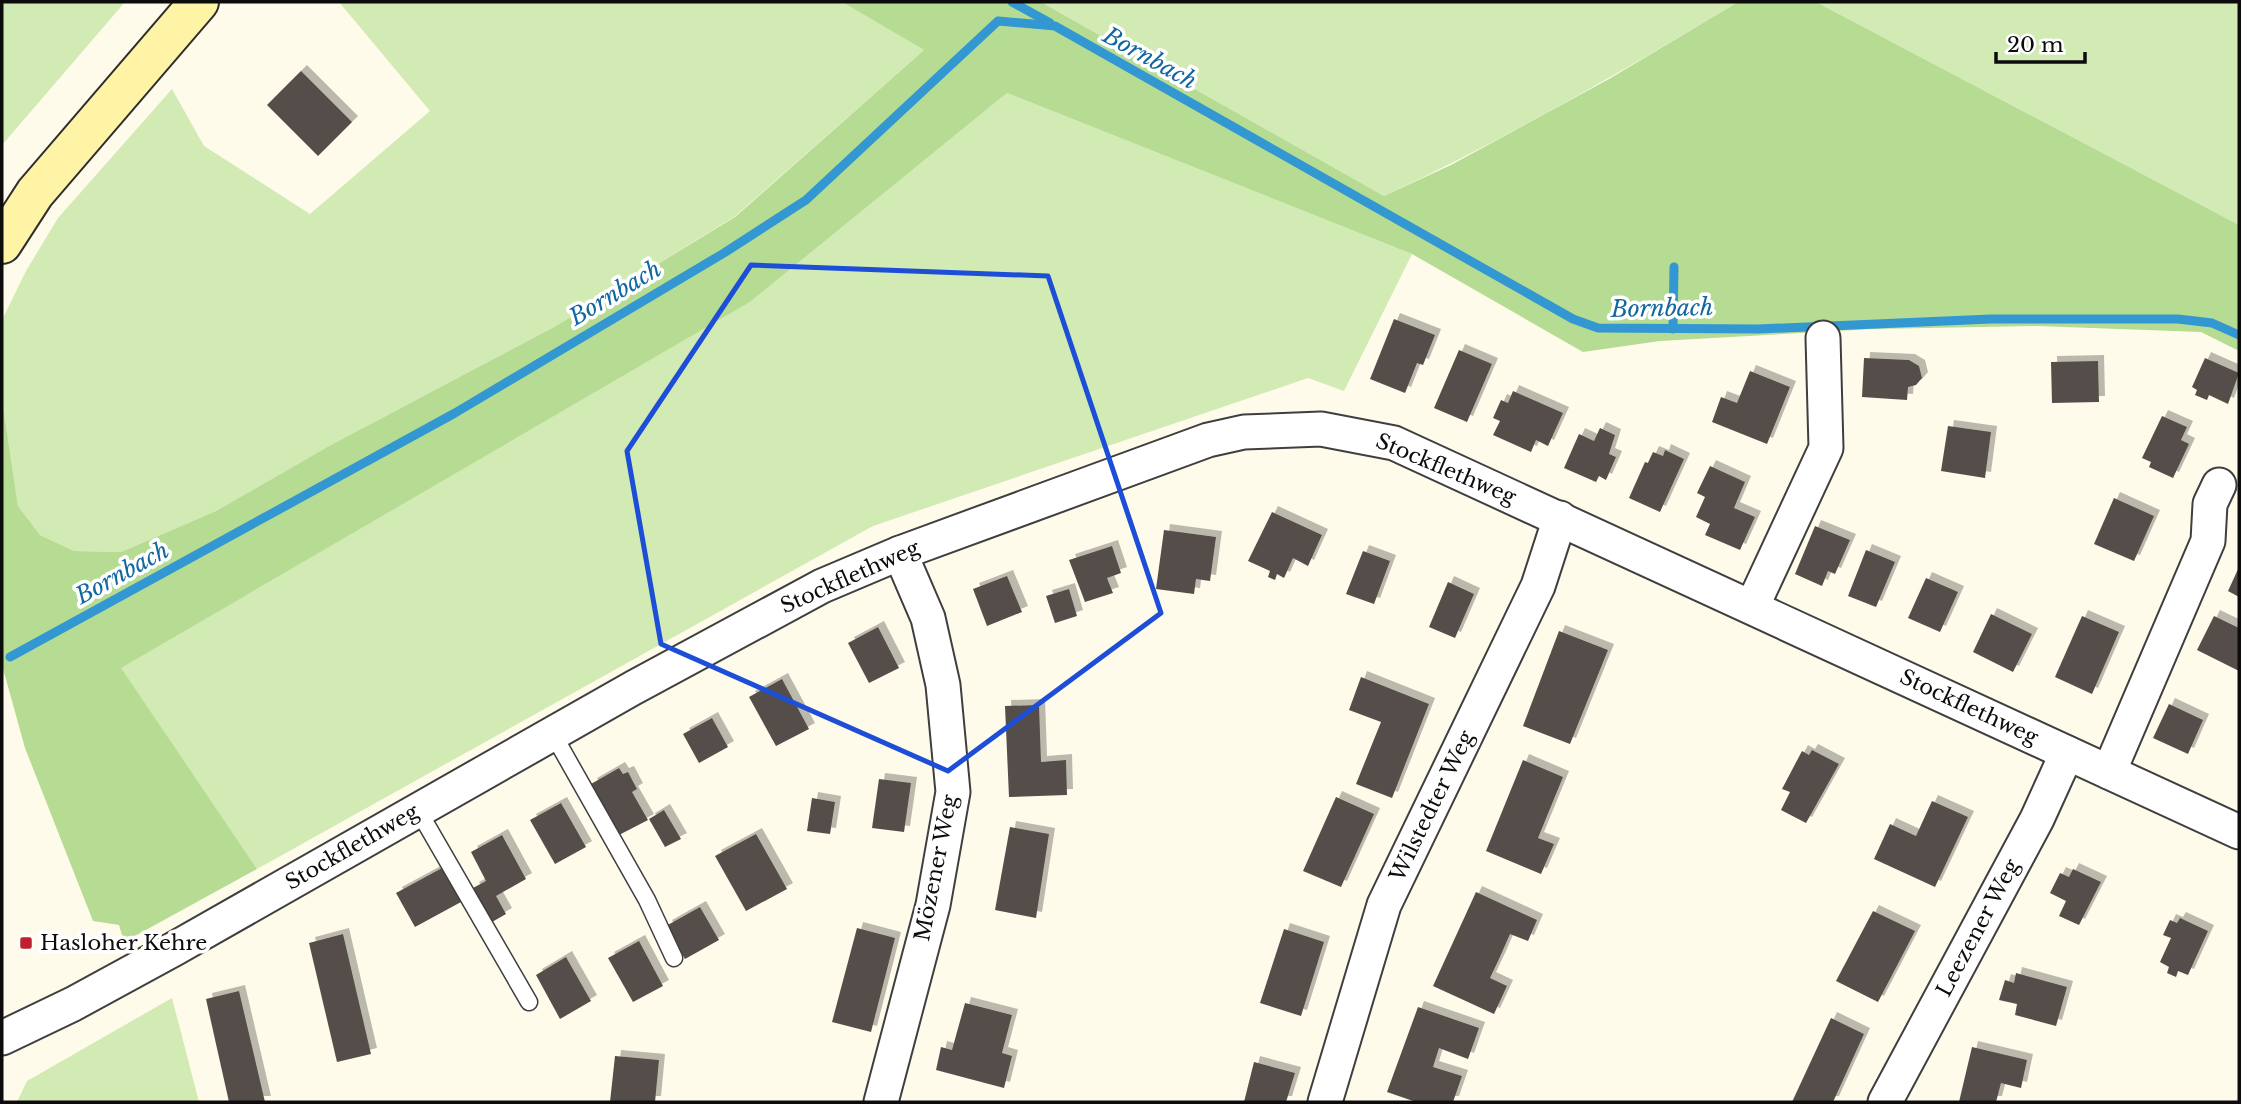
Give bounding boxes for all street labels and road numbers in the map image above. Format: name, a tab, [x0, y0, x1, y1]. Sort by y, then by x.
street label: Stockflethweg	[1372, 428, 1520, 510]
street label: Stockflethweg	[776, 535, 924, 619]
street label: Stockflethweg	[1896, 664, 2043, 751]
street label: Wilstedter Weg	[1384, 726, 1480, 887]
street label: Mözener Weg	[909, 792, 963, 943]
street label: Stockflethweg	[281, 798, 424, 896]
street label: Leezener Weg	[1931, 854, 2025, 1001]

